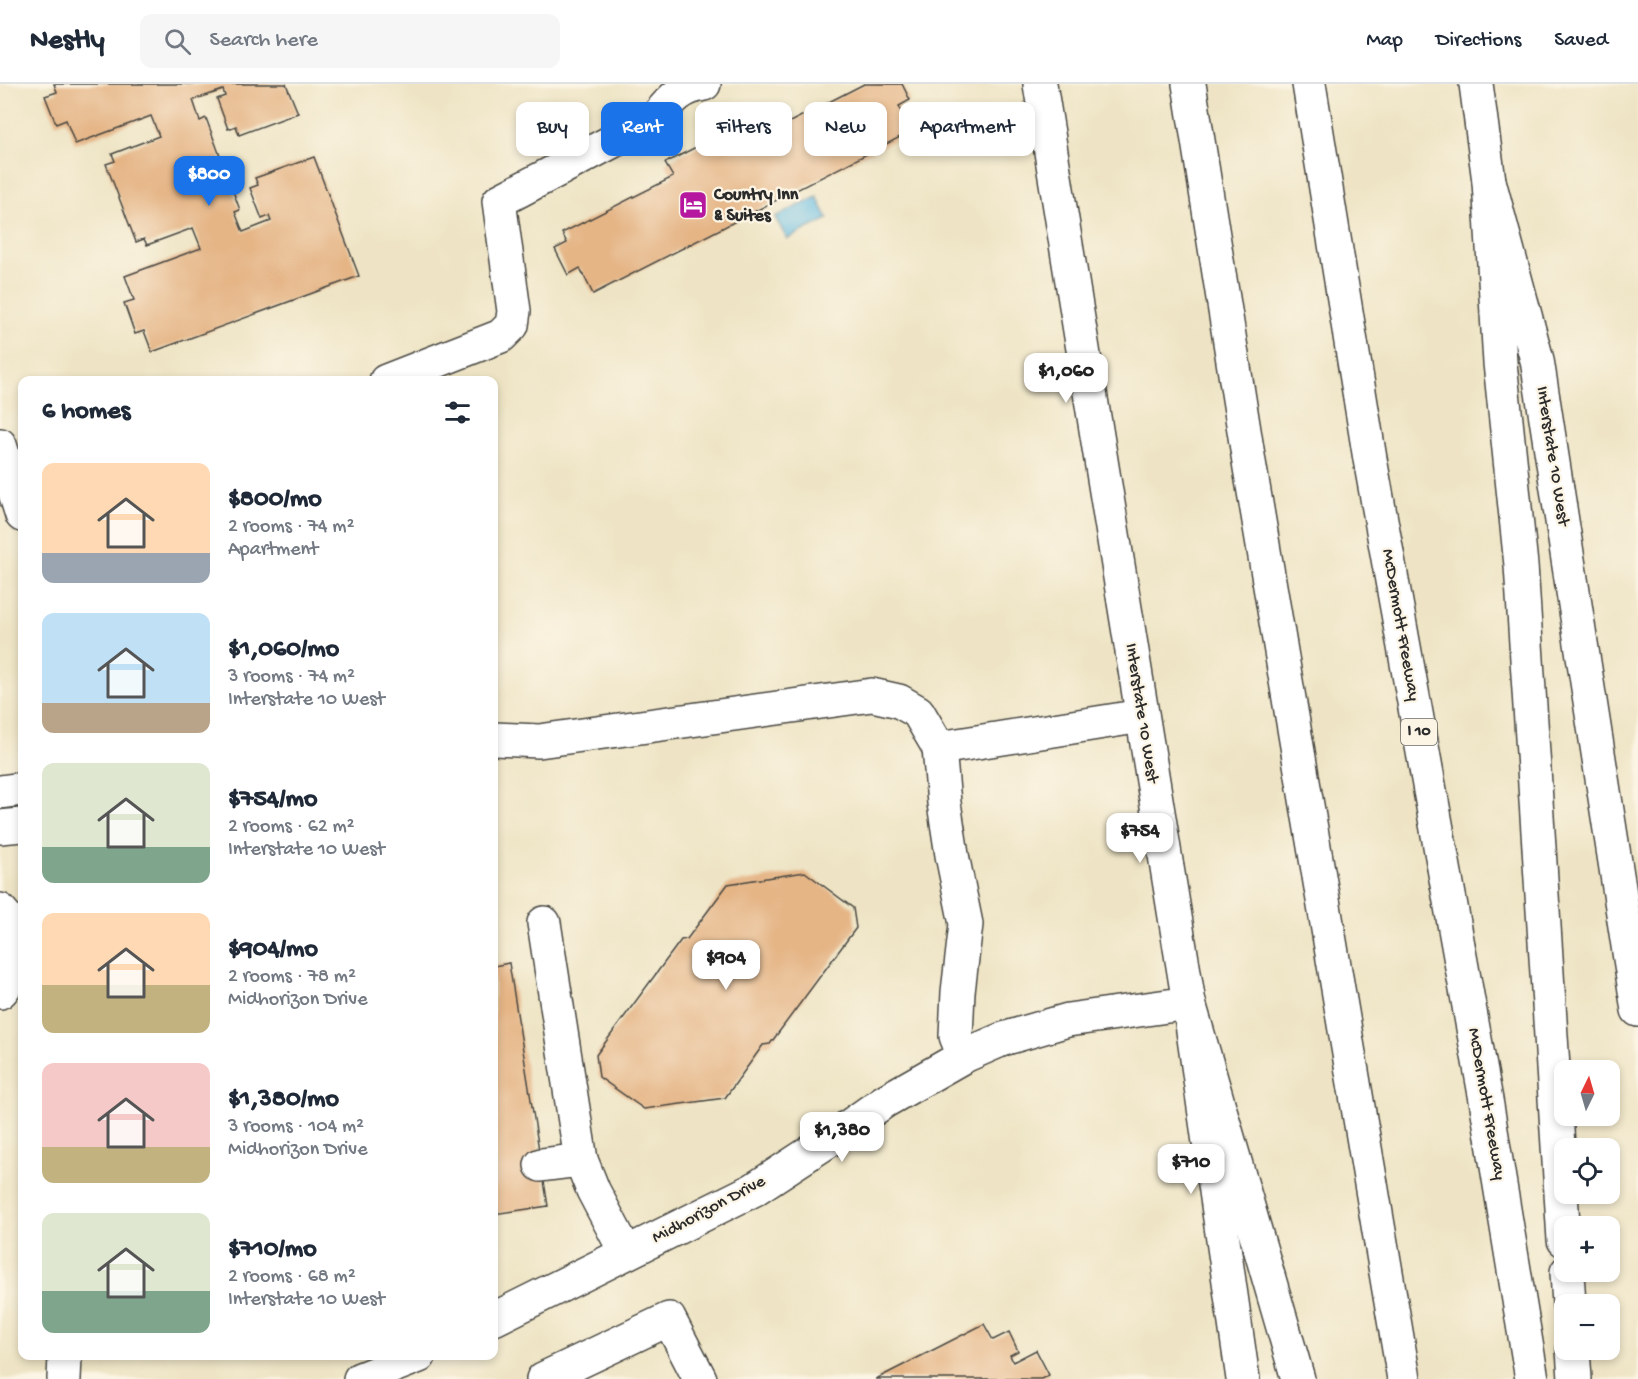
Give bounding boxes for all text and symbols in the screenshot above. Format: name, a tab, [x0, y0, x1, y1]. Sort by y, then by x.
search box	[140, 14, 560, 68]
text: Nestly	[30, 25, 104, 58]
icon: search	[161, 25, 194, 58]
text: Search here	[209, 28, 318, 54]
text: Map	[1366, 29, 1403, 54]
text: Directions	[1436, 29, 1521, 54]
text: Saved	[1554, 29, 1608, 54]
chip: Buy	[516, 102, 589, 156]
chip: Rent	[601, 102, 683, 156]
chip: Filters	[695, 102, 792, 156]
chip: New	[804, 102, 887, 156]
chip: Apartment	[899, 102, 1035, 156]
pin: $800	[173, 156, 245, 207]
text: $800	[188, 164, 230, 187]
place label: Country Inn & Suites	[713, 185, 799, 227]
hotel icon: Country Inn & Suites	[677, 189, 709, 221]
pin: $1,060	[1017, 353, 1115, 404]
text: $1,060	[1038, 361, 1094, 384]
street label: Interstate 10 West	[1531, 385, 1574, 529]
icon: filters	[441, 396, 474, 429]
text: 6 homes	[42, 397, 130, 428]
text: $800/mo	[228, 485, 322, 516]
icon: home	[90, 487, 162, 559]
text: 2 rooms · 74 m²	[228, 516, 354, 539]
text: Apartment	[228, 539, 318, 562]
street label: McDermott Freeway	[1376, 547, 1424, 703]
text: $1,060/mo	[228, 635, 339, 666]
icon: home	[90, 637, 162, 709]
street label: Interstate 10 West	[1120, 642, 1163, 786]
text: 3 rooms · 74 m²	[228, 666, 355, 689]
text: Interstate 10 West	[228, 689, 385, 712]
road number: I 10	[1401, 719, 1437, 745]
text: $754/mo	[228, 785, 317, 816]
icon: home	[90, 787, 162, 859]
pin: $754	[1104, 813, 1176, 864]
text: 2 rooms · 62 m²	[228, 816, 355, 839]
text: $754	[1120, 821, 1160, 844]
text: Interstate 10 West	[228, 839, 385, 862]
text: $904/mo	[228, 935, 318, 966]
icon: home	[90, 937, 162, 1009]
pin: $904	[690, 940, 762, 991]
text: $904	[706, 948, 746, 971]
text: 2 rooms · 78 m²	[228, 966, 356, 989]
text: Midhorizon Drive	[228, 989, 368, 1012]
street label: McDermott Freeway	[1462, 1026, 1510, 1182]
north arrow	[1554, 1060, 1620, 1126]
map controls	[1554, 1060, 1620, 1360]
text: $1,380/mo	[228, 1085, 339, 1116]
icon: home	[90, 1087, 162, 1159]
pin: $1,380	[793, 1112, 891, 1163]
text: 3 rooms · 104 m²	[228, 1116, 364, 1139]
text: $1,380	[814, 1120, 870, 1143]
button: locate	[1554, 1138, 1620, 1204]
text: Midhorizon Drive	[228, 1139, 368, 1162]
pin: $710	[1155, 1144, 1227, 1195]
text: $710	[1172, 1152, 1210, 1175]
street label: Midhorizon Drive	[649, 1171, 770, 1249]
button: +	[1554, 1216, 1620, 1282]
text: $710/mo	[228, 1235, 317, 1266]
icon: home	[90, 1237, 162, 1309]
text: 2 rooms · 68 m²	[228, 1266, 356, 1289]
text: Interstate 10 West	[228, 1289, 385, 1312]
button: −	[1554, 1294, 1620, 1360]

